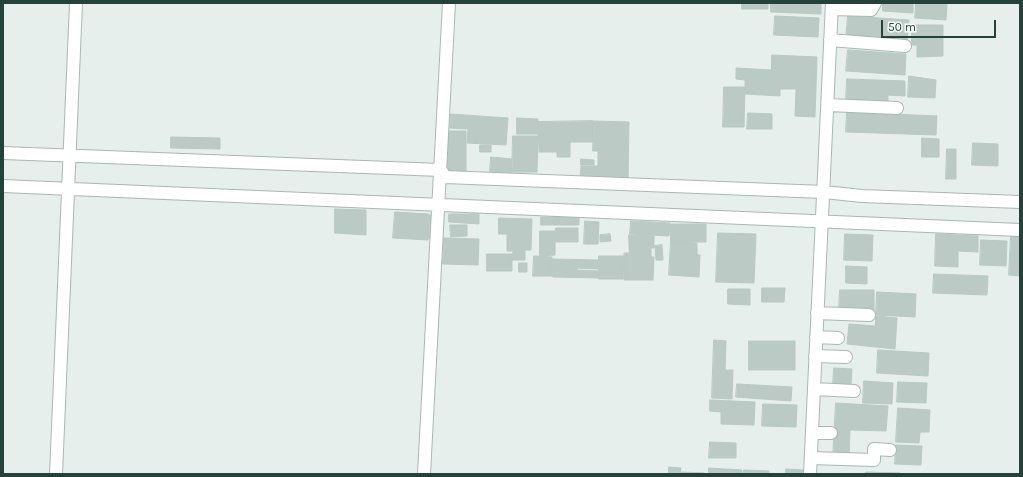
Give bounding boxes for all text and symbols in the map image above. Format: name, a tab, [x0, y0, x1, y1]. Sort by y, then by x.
scale bar	[883, 12, 998, 38]
text: 50 m	[888, 20, 916, 34]

